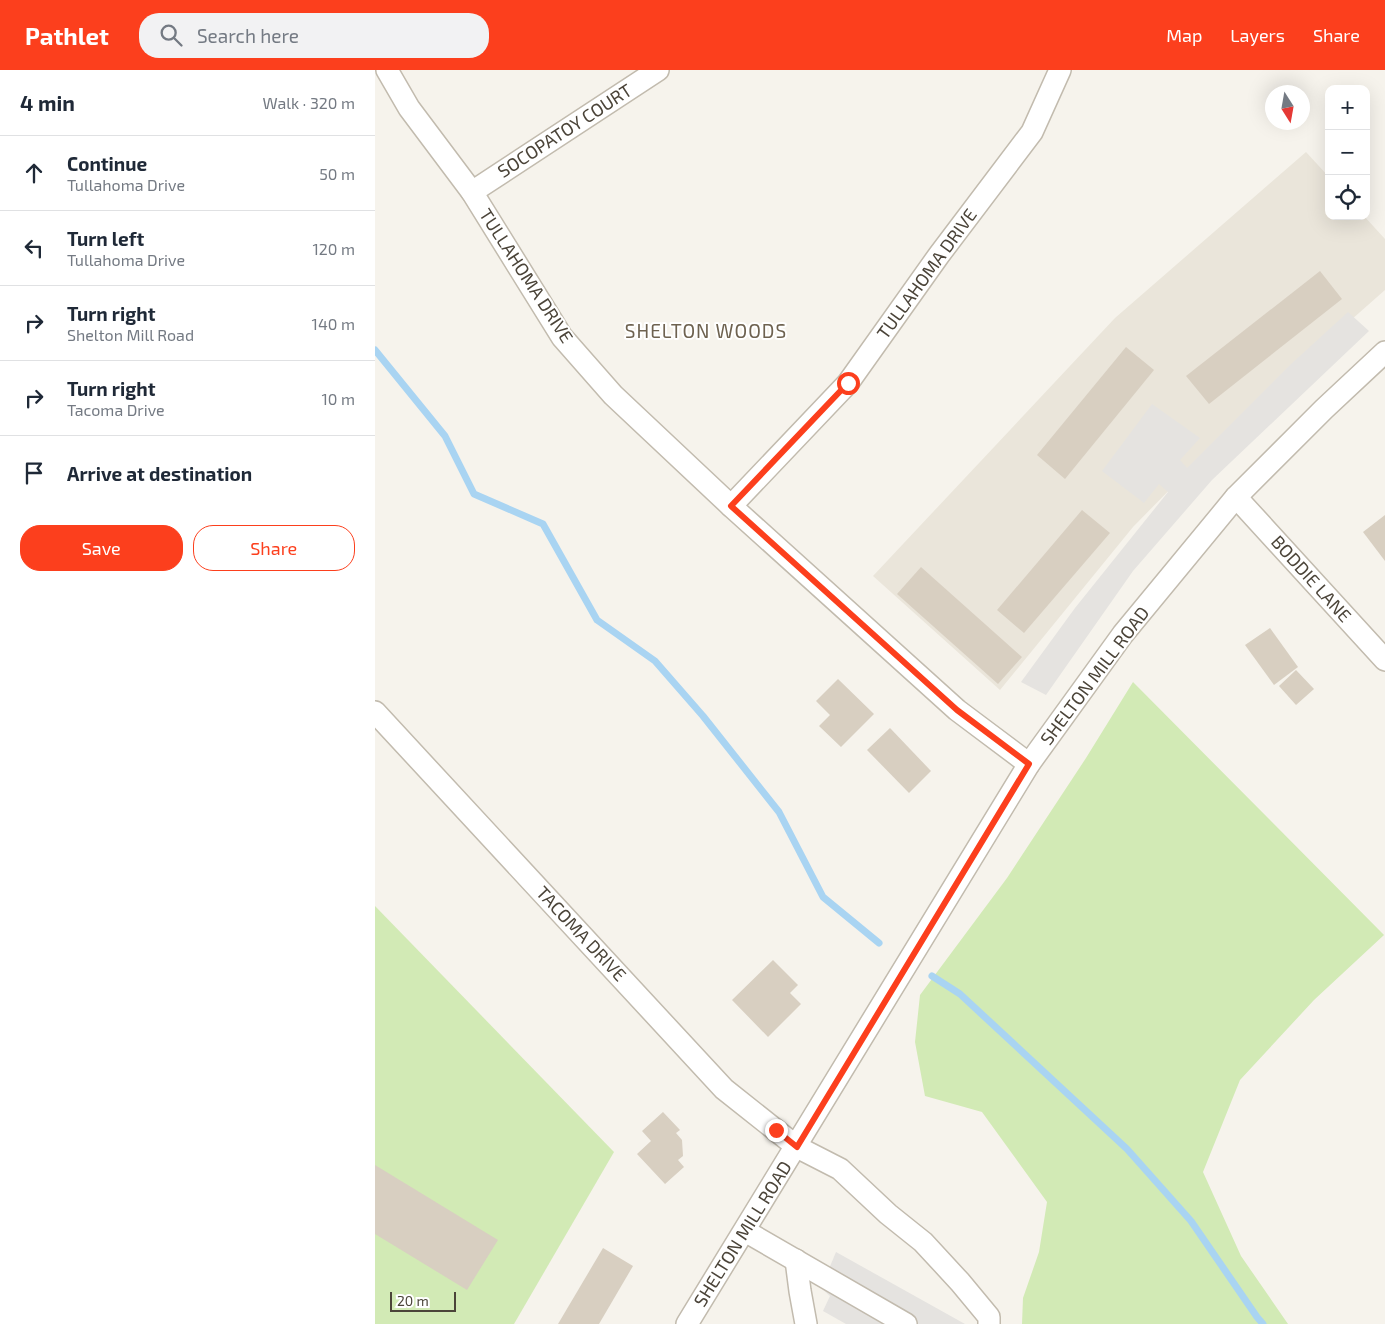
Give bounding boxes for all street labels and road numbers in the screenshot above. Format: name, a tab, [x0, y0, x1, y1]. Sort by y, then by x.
street label: SOCOPATOY COURT	[493, 78, 636, 182]
street label: TULLAHOMA DRIVE	[475, 204, 578, 347]
street label: TULLAHOMA DRIVE	[872, 204, 981, 343]
street label: BODDIE LANE	[1267, 530, 1356, 626]
street label: SHELTON MILL ROAD	[1035, 602, 1153, 749]
street label: TACOMA DRIVE	[532, 881, 631, 985]
street label: SHELTON MILL ROAD	[688, 1157, 796, 1310]

